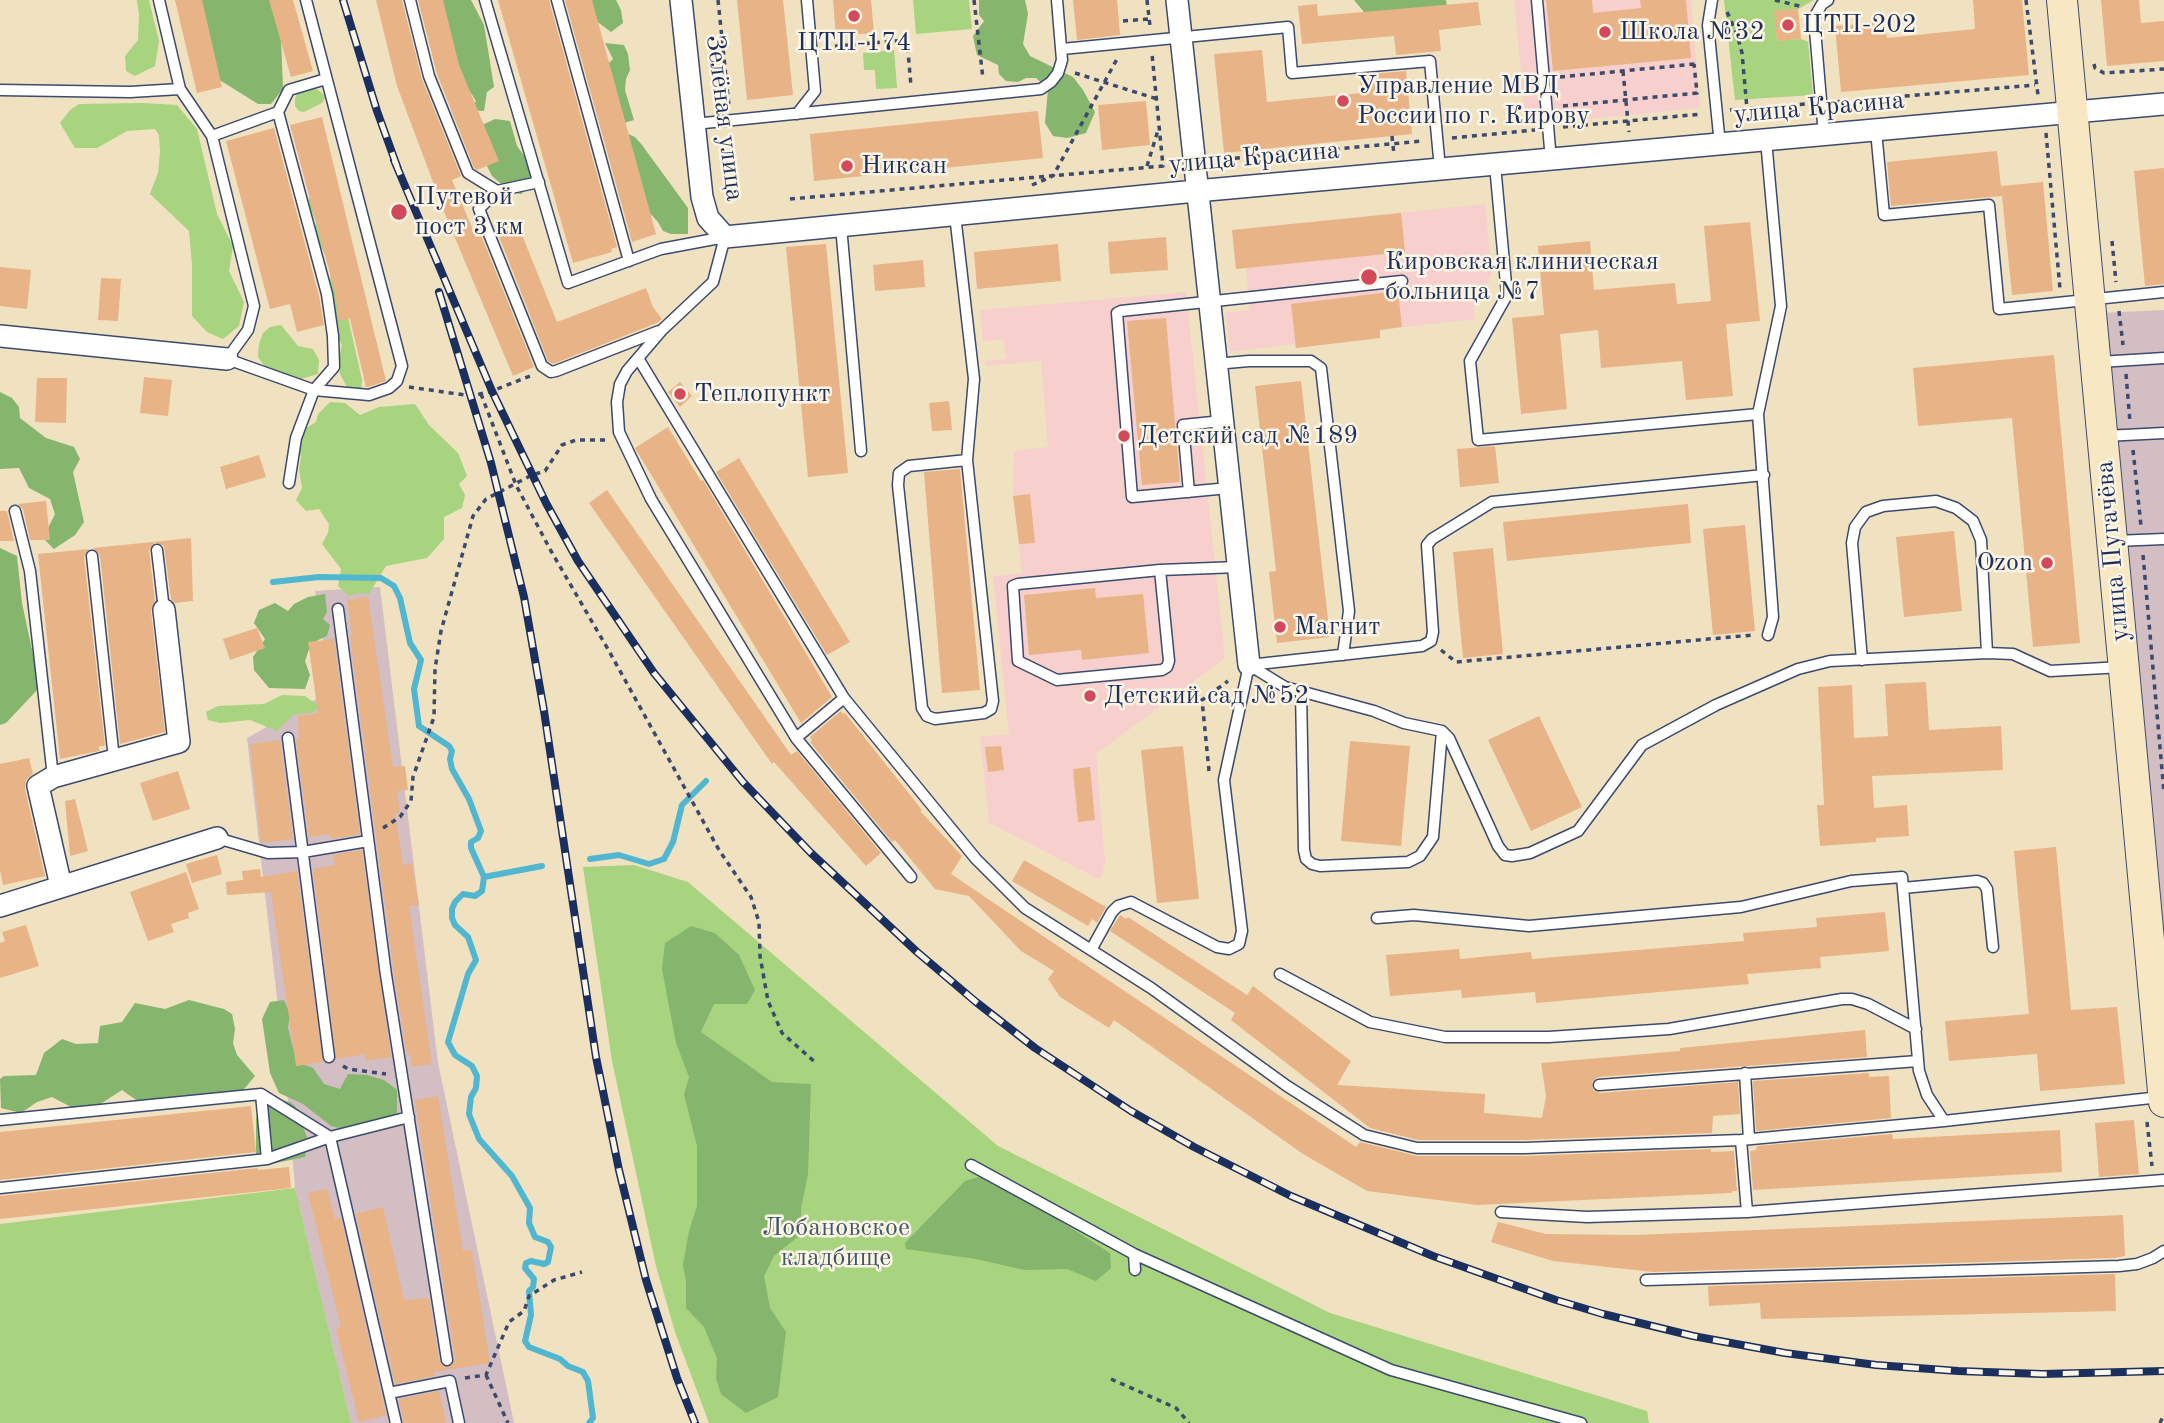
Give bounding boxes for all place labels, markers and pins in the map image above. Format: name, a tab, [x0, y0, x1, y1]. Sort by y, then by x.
marker: ЦТП-174	[846, 8, 862, 24]
place label: ЦТП-202	[1802, 9, 1917, 41]
place label: Школа №32	[1619, 16, 1765, 48]
marker: ЦТП-202	[1780, 17, 1796, 33]
marker: Школа №32	[1597, 24, 1613, 40]
place label: ЦТП-174	[797, 27, 911, 59]
place label: Управление МВД России по г. Кирову	[1357, 70, 1590, 132]
marker: Управление МВД России по г. Кирову	[1335, 93, 1351, 109]
place label: Никсан	[861, 150, 947, 182]
marker: Никсан	[839, 158, 855, 174]
place label: Путевой пост 3 км	[415, 181, 523, 242]
marker: Путевой пост 3 км	[389, 202, 409, 222]
place label: Кировская клиническая больница №7	[1385, 246, 1659, 308]
marker: Кировская клиническая больница №7	[1359, 267, 1379, 287]
place label: Теплопункт	[694, 378, 831, 410]
marker: Теплопункт	[672, 386, 688, 402]
place label: Детский сад №189	[1138, 420, 1358, 452]
marker: Детский сад №189	[1116, 428, 1132, 444]
place label: Ozon	[1976, 547, 2033, 579]
marker: Ozon	[2039, 555, 2055, 571]
place label: Магнит	[1294, 611, 1380, 643]
marker: Магнит	[1272, 619, 1288, 635]
place label: Детский сад №52	[1104, 680, 1309, 712]
marker: Детский сад №52	[1082, 688, 1098, 704]

